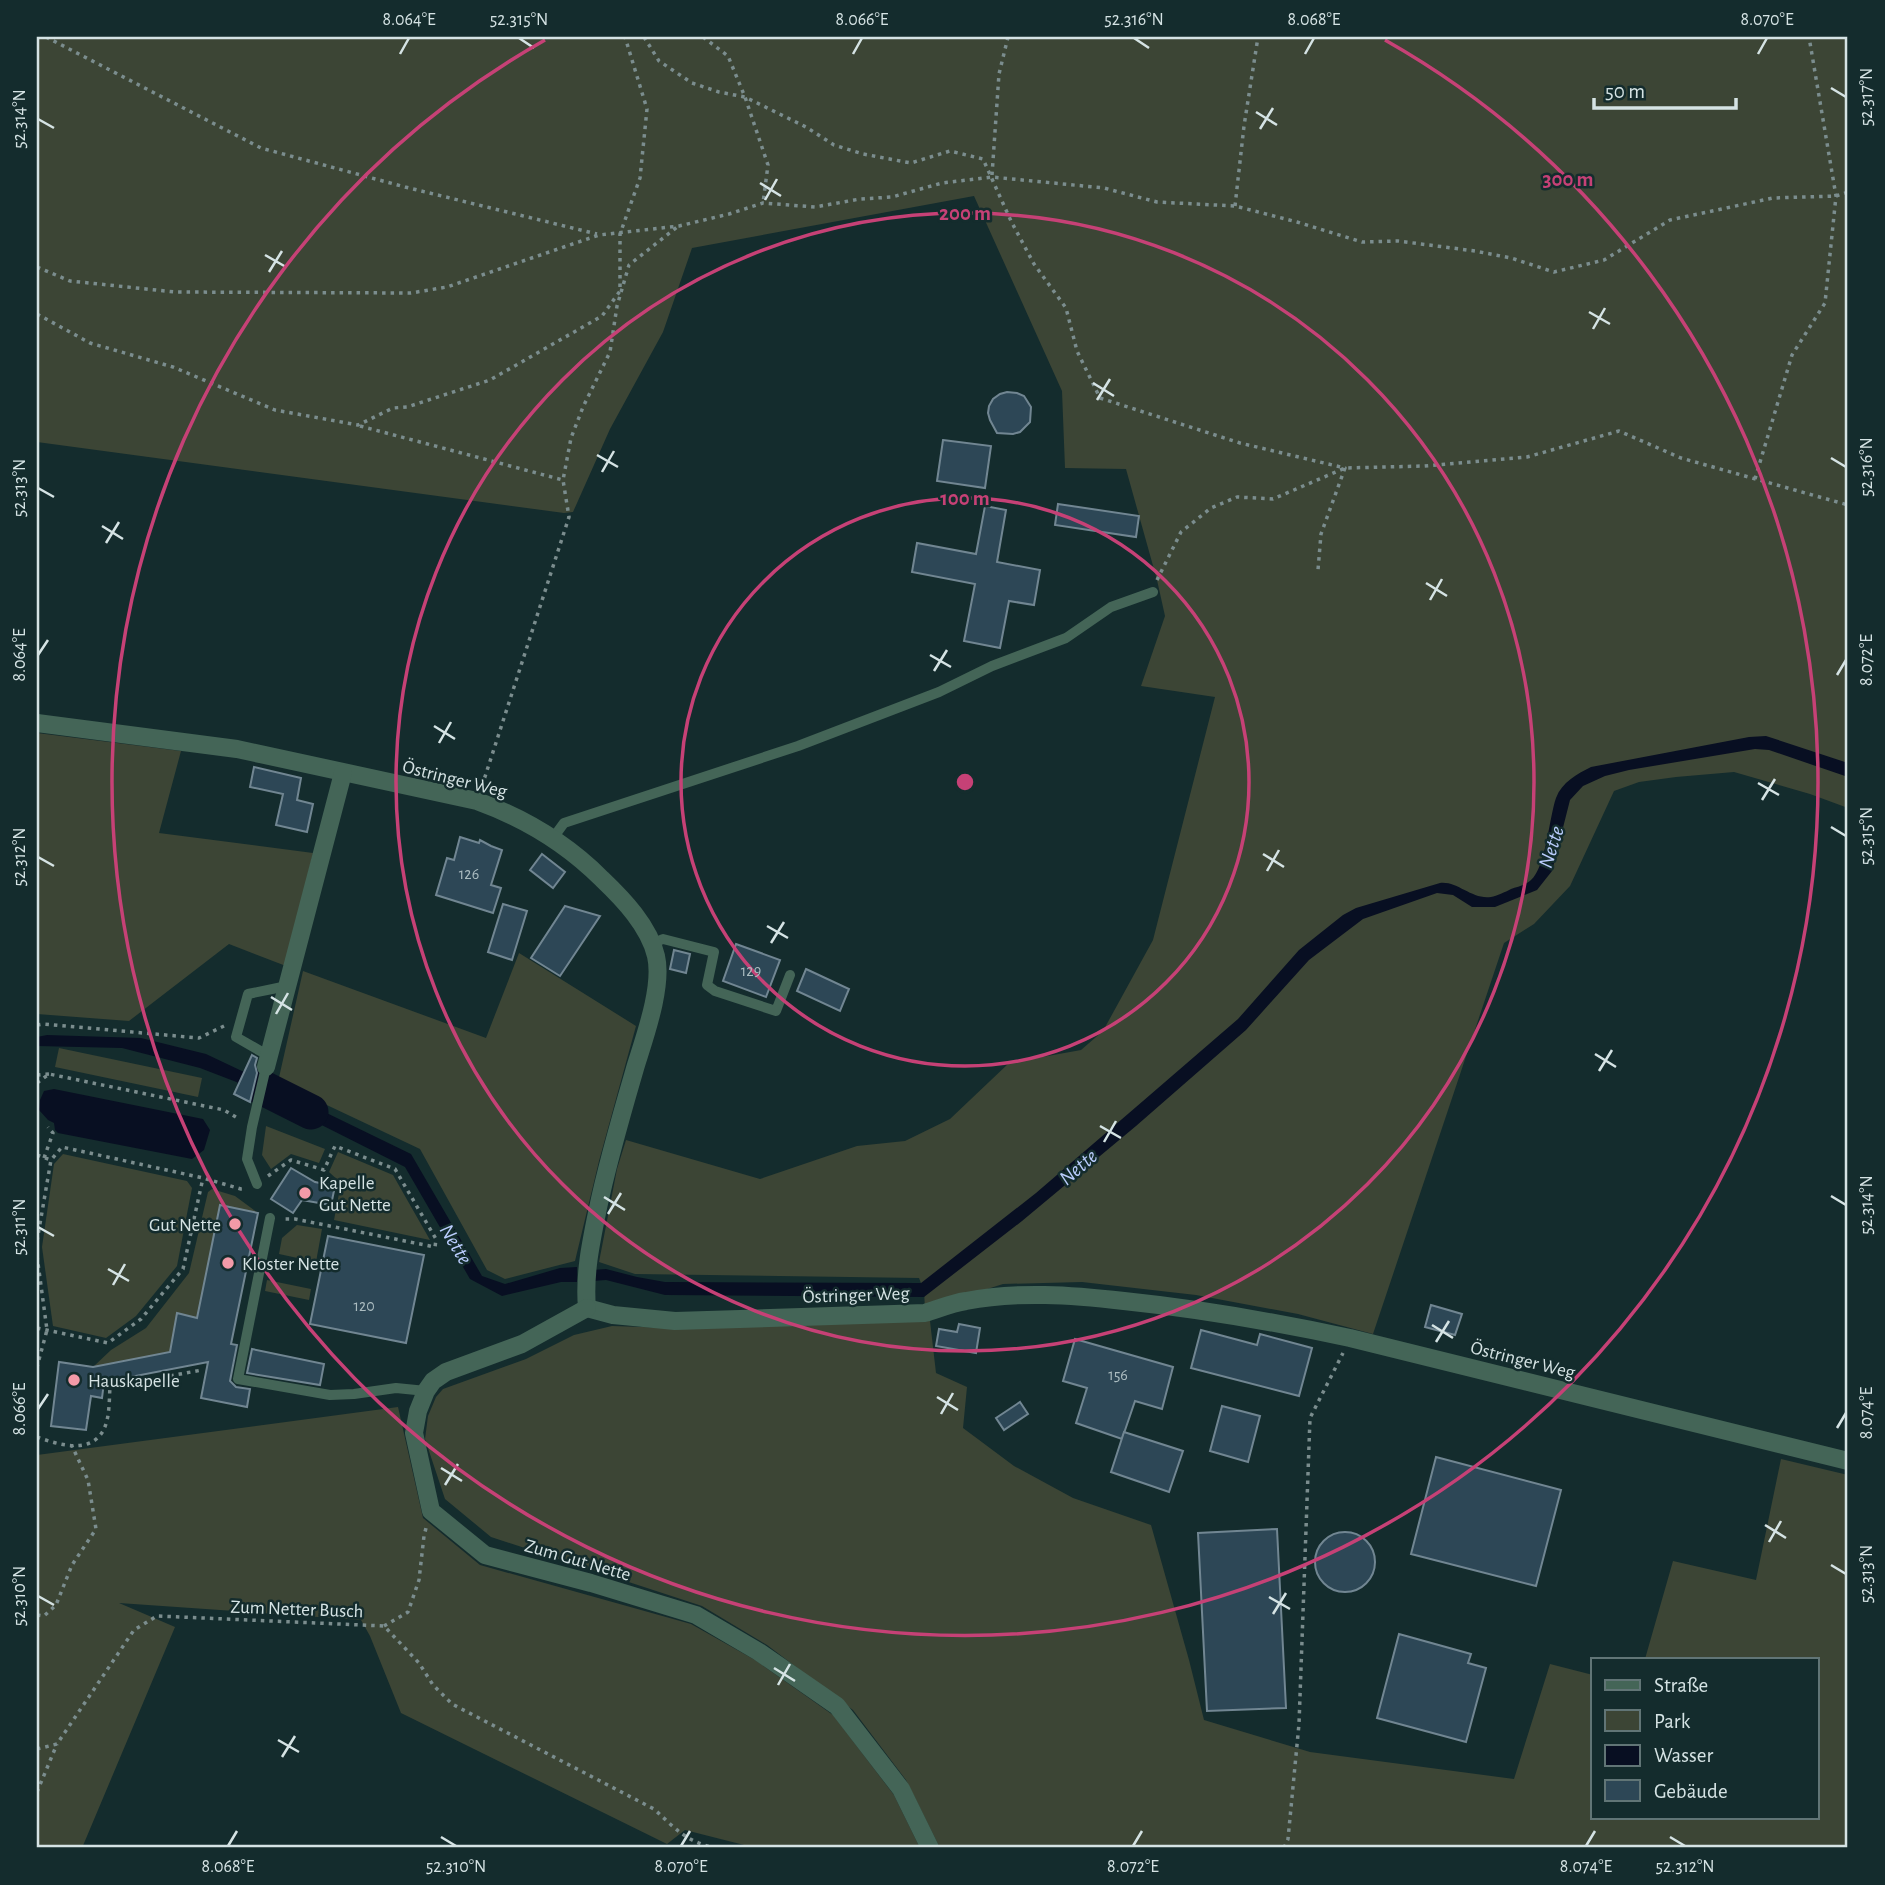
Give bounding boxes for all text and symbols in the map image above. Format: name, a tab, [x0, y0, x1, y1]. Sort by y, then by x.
text: 8.064°E	[382, 11, 436, 29]
text: 52.315°N	[490, 11, 548, 29]
text: 8.066°E	[835, 11, 889, 29]
text: 52.316°N	[1104, 11, 1164, 29]
text: 8.068°E	[1287, 11, 1341, 29]
text: 8.070°E	[1740, 11, 1794, 29]
scale bar	[1594, 66, 1736, 110]
text: 52.317°N	[1858, 68, 1876, 126]
text: 50 m	[1605, 81, 1645, 102]
text: 52.314°N	[11, 89, 29, 149]
text: 300 m	[1542, 169, 1594, 190]
text: 200 m	[939, 203, 991, 224]
text: 52.316°N	[1858, 437, 1876, 497]
text: 52.313°N	[11, 459, 29, 517]
text: 100 m	[940, 488, 990, 509]
text: 8.064°E	[11, 628, 29, 682]
text: 8.072°E	[1858, 634, 1876, 686]
street label: Östringer Weg	[400, 756, 510, 802]
centre of rings	[953, 770, 977, 794]
text: 52.315°N	[1858, 807, 1876, 865]
water label: Nette	[1535, 823, 1568, 871]
text: 52.312°N	[11, 827, 29, 887]
house number: 126	[459, 866, 479, 882]
house number: 129	[741, 963, 761, 979]
water label: Nette	[1055, 1145, 1101, 1189]
place label: Kapelle Gut Nette	[319, 1174, 391, 1215]
text: 52.314°N	[1858, 1175, 1876, 1235]
marker: Kapelle Gut Nette	[297, 1185, 313, 1201]
text: 52.311°N	[11, 1198, 29, 1256]
place label: Gut Nette	[149, 1216, 221, 1235]
marker: Gut Nette	[227, 1216, 243, 1232]
water label: Nette	[436, 1220, 476, 1268]
marker: Kloster Nette	[220, 1255, 236, 1271]
place label: Kloster Nette	[242, 1255, 339, 1274]
street label: Östringer Weg	[802, 1283, 911, 1307]
house number: 120	[353, 1298, 375, 1314]
street label: Östringer Weg	[1468, 1337, 1578, 1383]
house number: 156	[1108, 1367, 1128, 1383]
marker: Hauskapelle	[66, 1372, 82, 1388]
place label: Hauskapelle	[88, 1372, 180, 1391]
text: 8.066°E	[11, 1382, 29, 1436]
text: 8.074°E	[1858, 1387, 1876, 1439]
street label: Zum Gut Nette	[522, 1536, 633, 1585]
text: 52.313°N	[1858, 1545, 1876, 1603]
text: 52.310°N	[11, 1566, 29, 1626]
street label: Zum Netter Busch	[230, 1598, 364, 1621]
legend	[1591, 1658, 1818, 1818]
text: Straße	[1654, 1675, 1708, 1696]
text: Park	[1654, 1711, 1691, 1732]
text: Wasser	[1654, 1745, 1714, 1766]
text: Gebäude	[1654, 1781, 1728, 1802]
text: 8.068°E	[201, 1858, 255, 1876]
text: 52.310°N	[426, 1858, 486, 1876]
text: 8.070°E	[654, 1858, 708, 1876]
text: 8.072°E	[1107, 1858, 1159, 1876]
text: 8.074°E	[1560, 1858, 1612, 1876]
text: 52.312°N	[1655, 1858, 1715, 1876]

